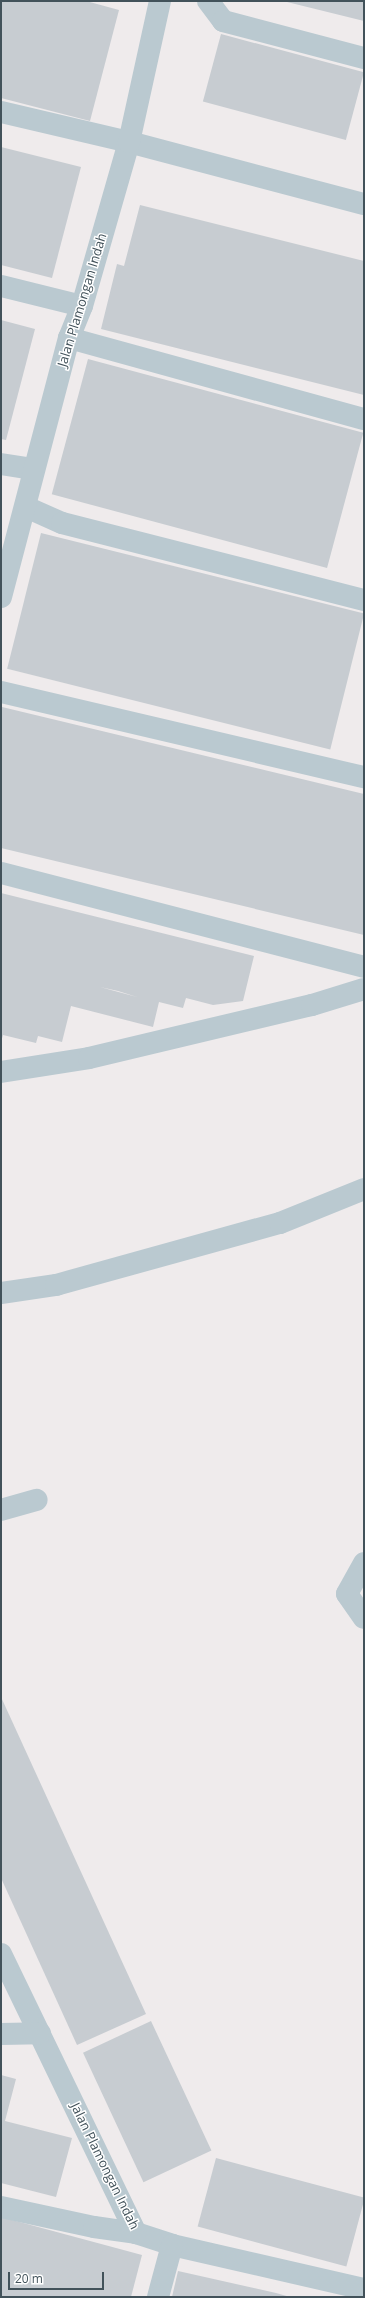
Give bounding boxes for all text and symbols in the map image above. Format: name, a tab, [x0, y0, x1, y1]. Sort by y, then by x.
street label: Jalan Plamongan Indah	[54, 231, 110, 369]
street label: Jalan Plamongan Indah	[67, 2100, 143, 2232]
scale bar	[10, 2264, 106, 2290]
text: 20 m	[15, 2270, 43, 2287]

